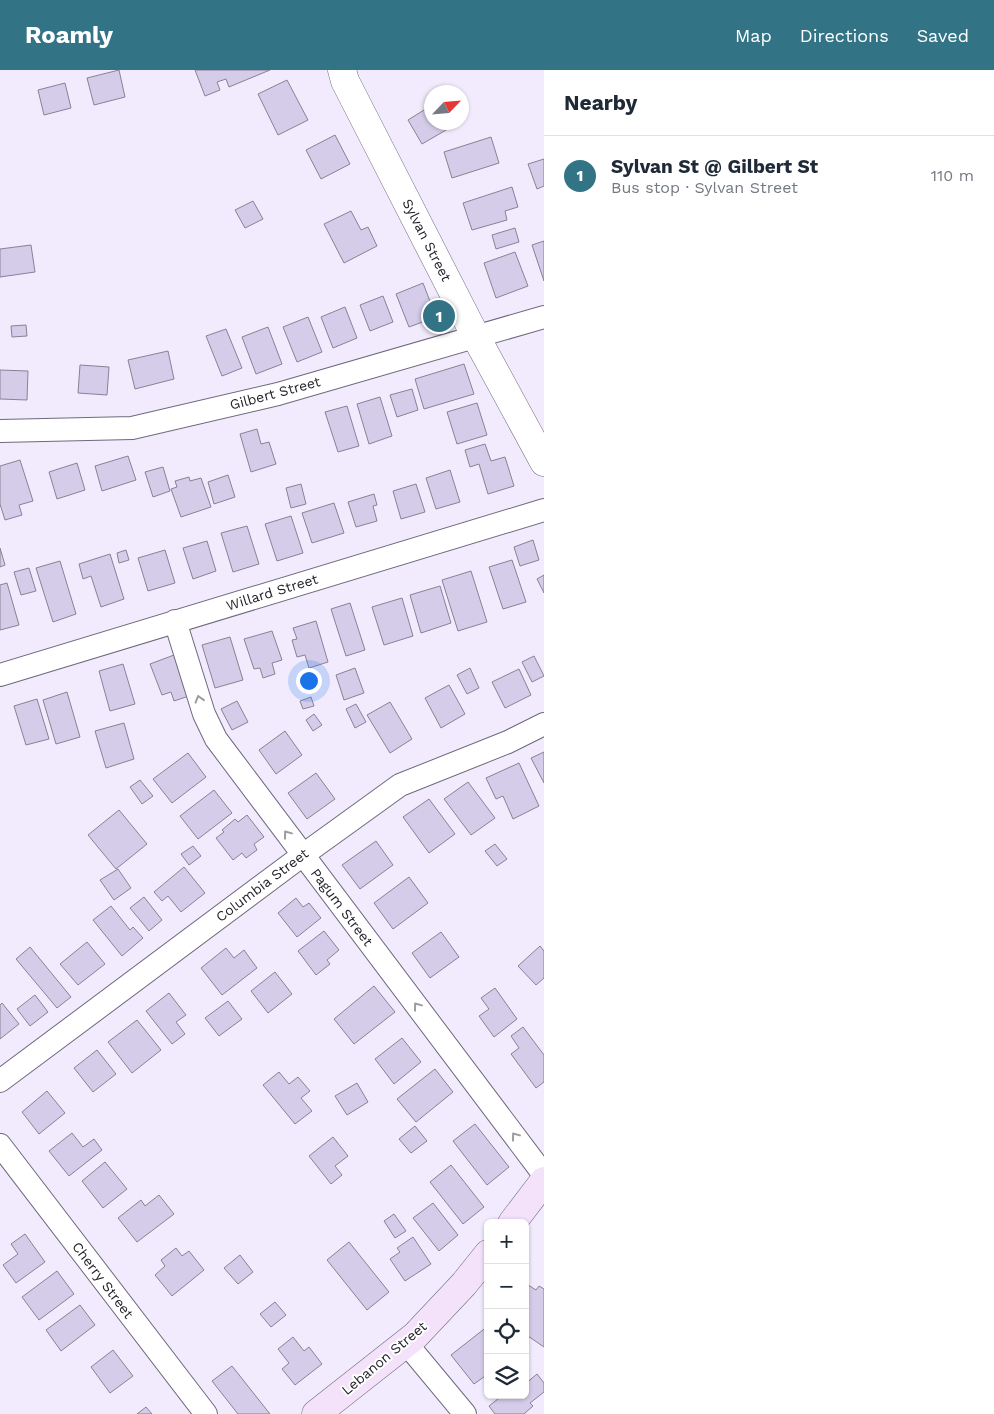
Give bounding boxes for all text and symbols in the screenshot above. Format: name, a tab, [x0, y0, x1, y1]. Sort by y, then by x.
text: Roamly	[25, 21, 113, 49]
text: Map	[735, 25, 772, 46]
text: Directions	[800, 25, 889, 46]
text: Saved	[917, 25, 969, 46]
north arrow	[424, 85, 469, 130]
text: Nearby	[564, 90, 637, 115]
text: Sylvan St @ Gilbert St	[611, 155, 818, 178]
text: 1	[577, 166, 583, 185]
text: 110 m	[931, 166, 974, 185]
text: Bus stop · Sylvan Street	[611, 178, 798, 197]
street label: Sylvan Street	[399, 196, 455, 284]
pin: 1	[423, 297, 455, 335]
street label: Gilbert Street	[228, 373, 322, 413]
street label: Willard Street	[224, 570, 320, 614]
your location	[296, 668, 322, 694]
one-way arrow	[195, 695, 205, 704]
one-way arrow	[285, 831, 293, 840]
street label: Columbia Street	[213, 845, 311, 925]
street label: Pagum Street	[308, 865, 376, 949]
one-way arrow	[414, 1003, 422, 1012]
one-way arrow	[512, 1133, 520, 1142]
map controls	[484, 1219, 529, 1399]
button: +	[484, 1219, 529, 1264]
street label: Cherry Street	[69, 1239, 137, 1321]
button: −	[484, 1264, 529, 1309]
button: locate	[484, 1309, 529, 1354]
street label: Lebanon Street	[338, 1318, 430, 1398]
button: layers	[484, 1354, 529, 1399]

